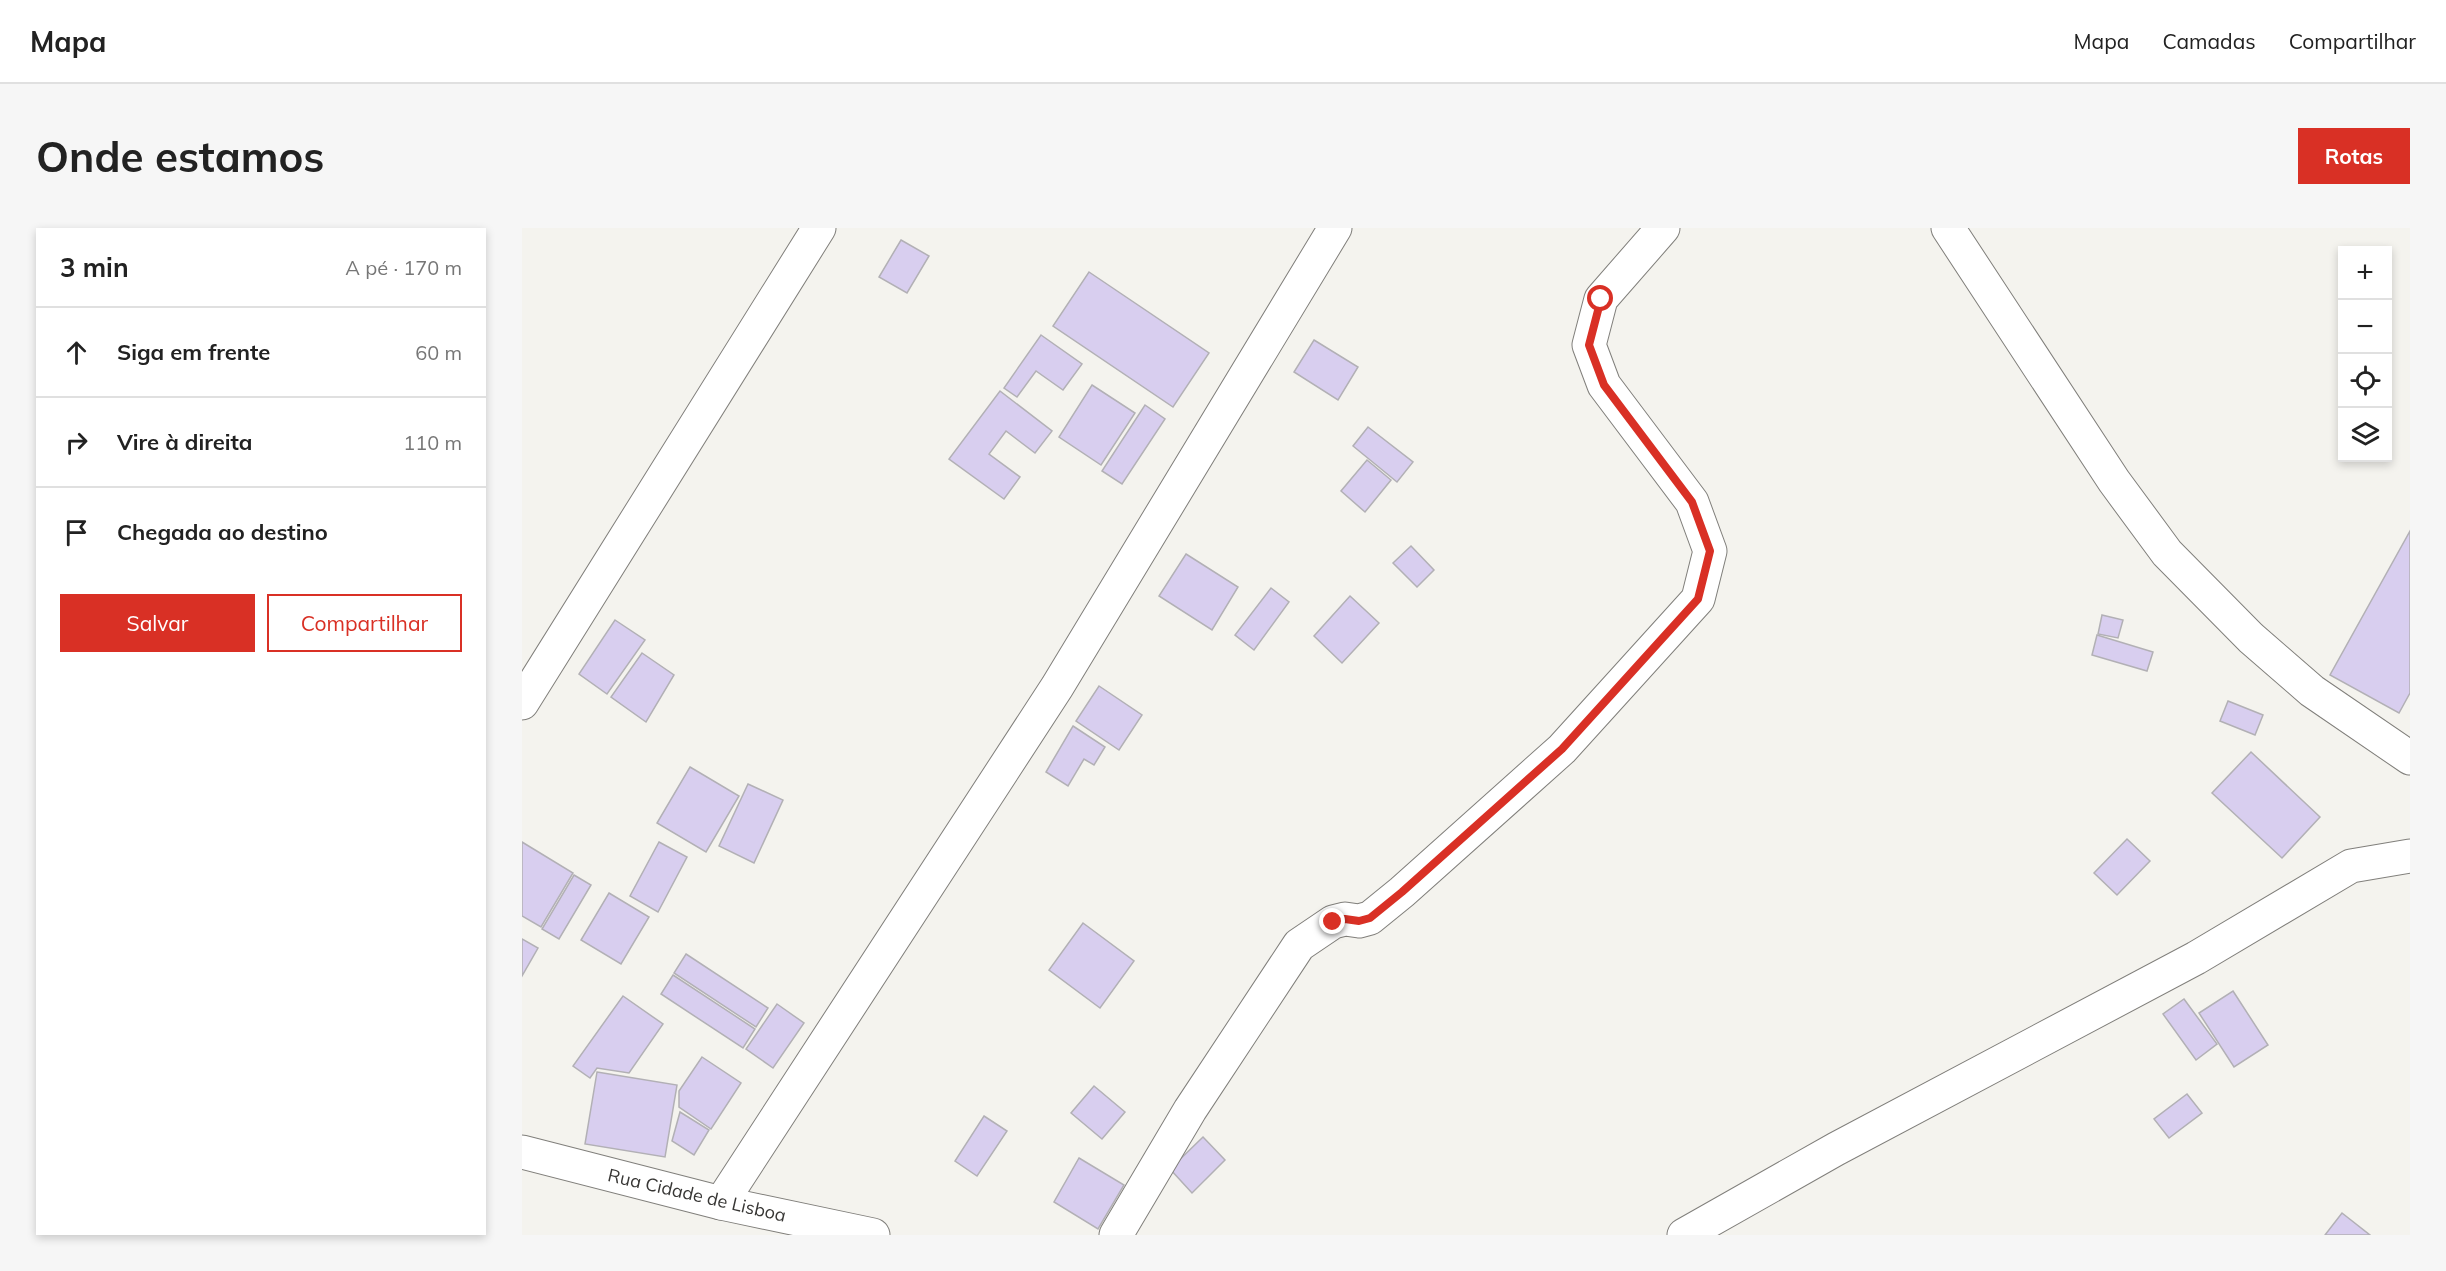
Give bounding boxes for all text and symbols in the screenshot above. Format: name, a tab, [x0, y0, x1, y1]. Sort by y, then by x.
text: Mapa	[30, 24, 106, 59]
text: Mapa	[2074, 28, 2129, 54]
text: Camadas	[2162, 28, 2256, 54]
text: Compartilhar	[2289, 28, 2416, 54]
button: Rotas	[2298, 128, 2410, 184]
text: Onde estamos	[36, 130, 324, 183]
map controls	[2338, 246, 2392, 462]
button: +	[2338, 246, 2392, 300]
text: 3 min	[60, 251, 129, 284]
text: A pé · 170 m	[345, 255, 462, 280]
route start	[1587, 285, 1613, 311]
button: −	[2338, 300, 2392, 354]
icon: ahead	[60, 336, 93, 369]
text: Siga em frente	[117, 338, 270, 366]
text: 60 m	[415, 340, 462, 365]
button: locate	[2338, 354, 2392, 408]
button: layers	[2338, 408, 2392, 462]
icon: right	[60, 426, 93, 459]
text: Vire à direita	[117, 428, 252, 456]
text: 110 m	[403, 430, 462, 455]
icon: arrive	[60, 516, 93, 549]
text: Chegada ao destino	[117, 518, 328, 546]
button: Salvar	[60, 594, 255, 652]
button: Compartilhar	[267, 594, 462, 652]
route end	[1319, 908, 1345, 934]
street label: Rua Cidade de Lisboa	[606, 1163, 788, 1227]

